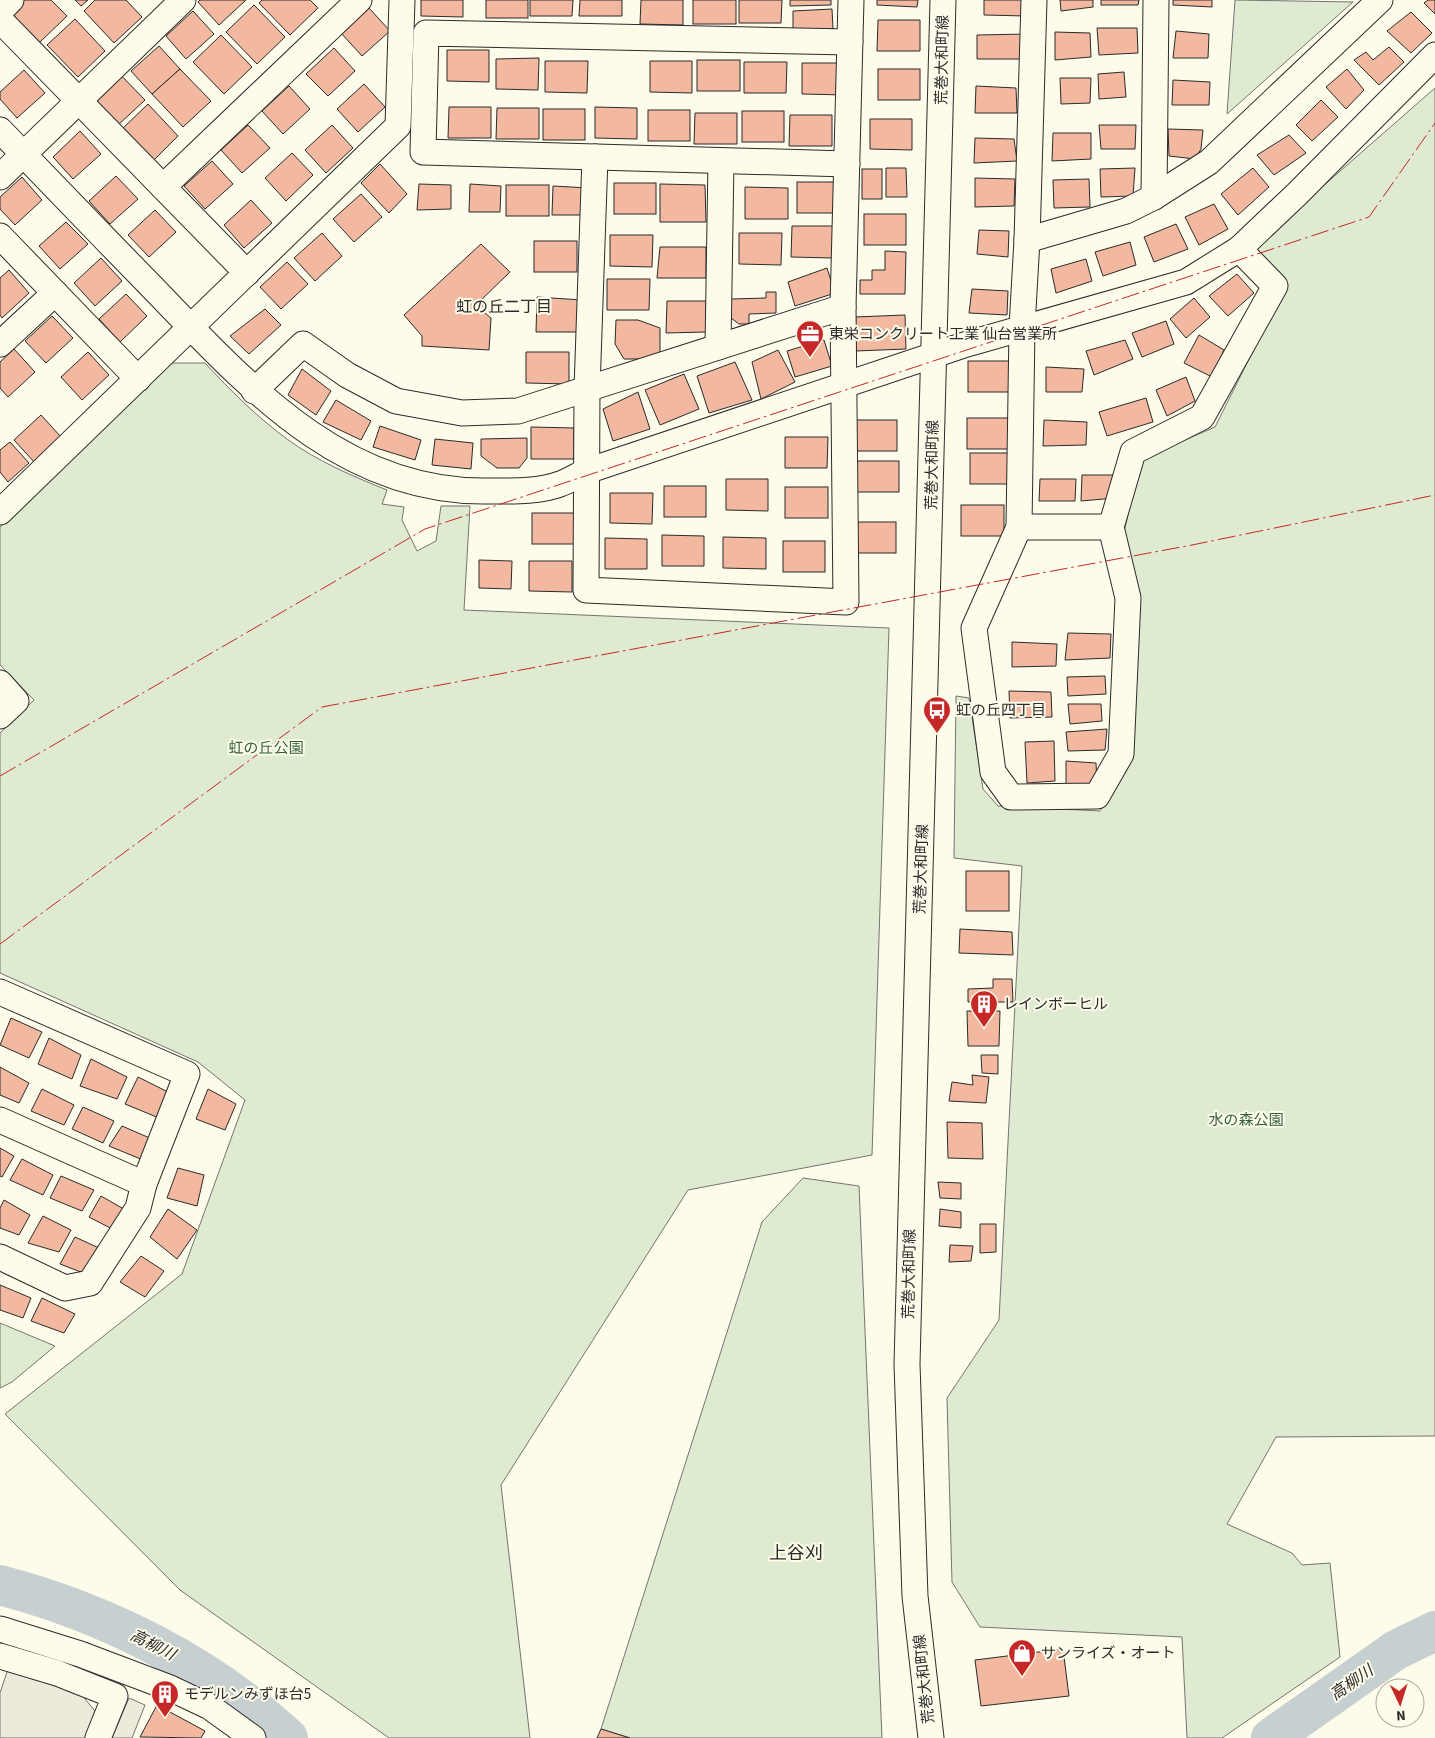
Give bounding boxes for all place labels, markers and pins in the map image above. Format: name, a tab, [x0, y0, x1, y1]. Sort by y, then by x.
office icon: 東栄コンクリート工業 仙台営業所	[795, 319, 825, 358]
place label: 東栄コンクリート工業 仙台営業所	[829, 324, 1057, 345]
bus stop icon: 虹の丘四丁目	[922, 695, 952, 734]
place label: 虹の丘四丁目	[956, 700, 1046, 721]
building icon: レインボーヒル	[969, 989, 999, 1028]
place label: レインボーヒル	[1003, 994, 1108, 1015]
shop icon: サンライズ・オート	[1007, 1638, 1037, 1677]
place label: サンライズ・オート	[1041, 1643, 1176, 1664]
building icon: モデルンみずほ台5	[150, 1679, 180, 1718]
place label: モデルンみずほ台5	[184, 1684, 311, 1705]

